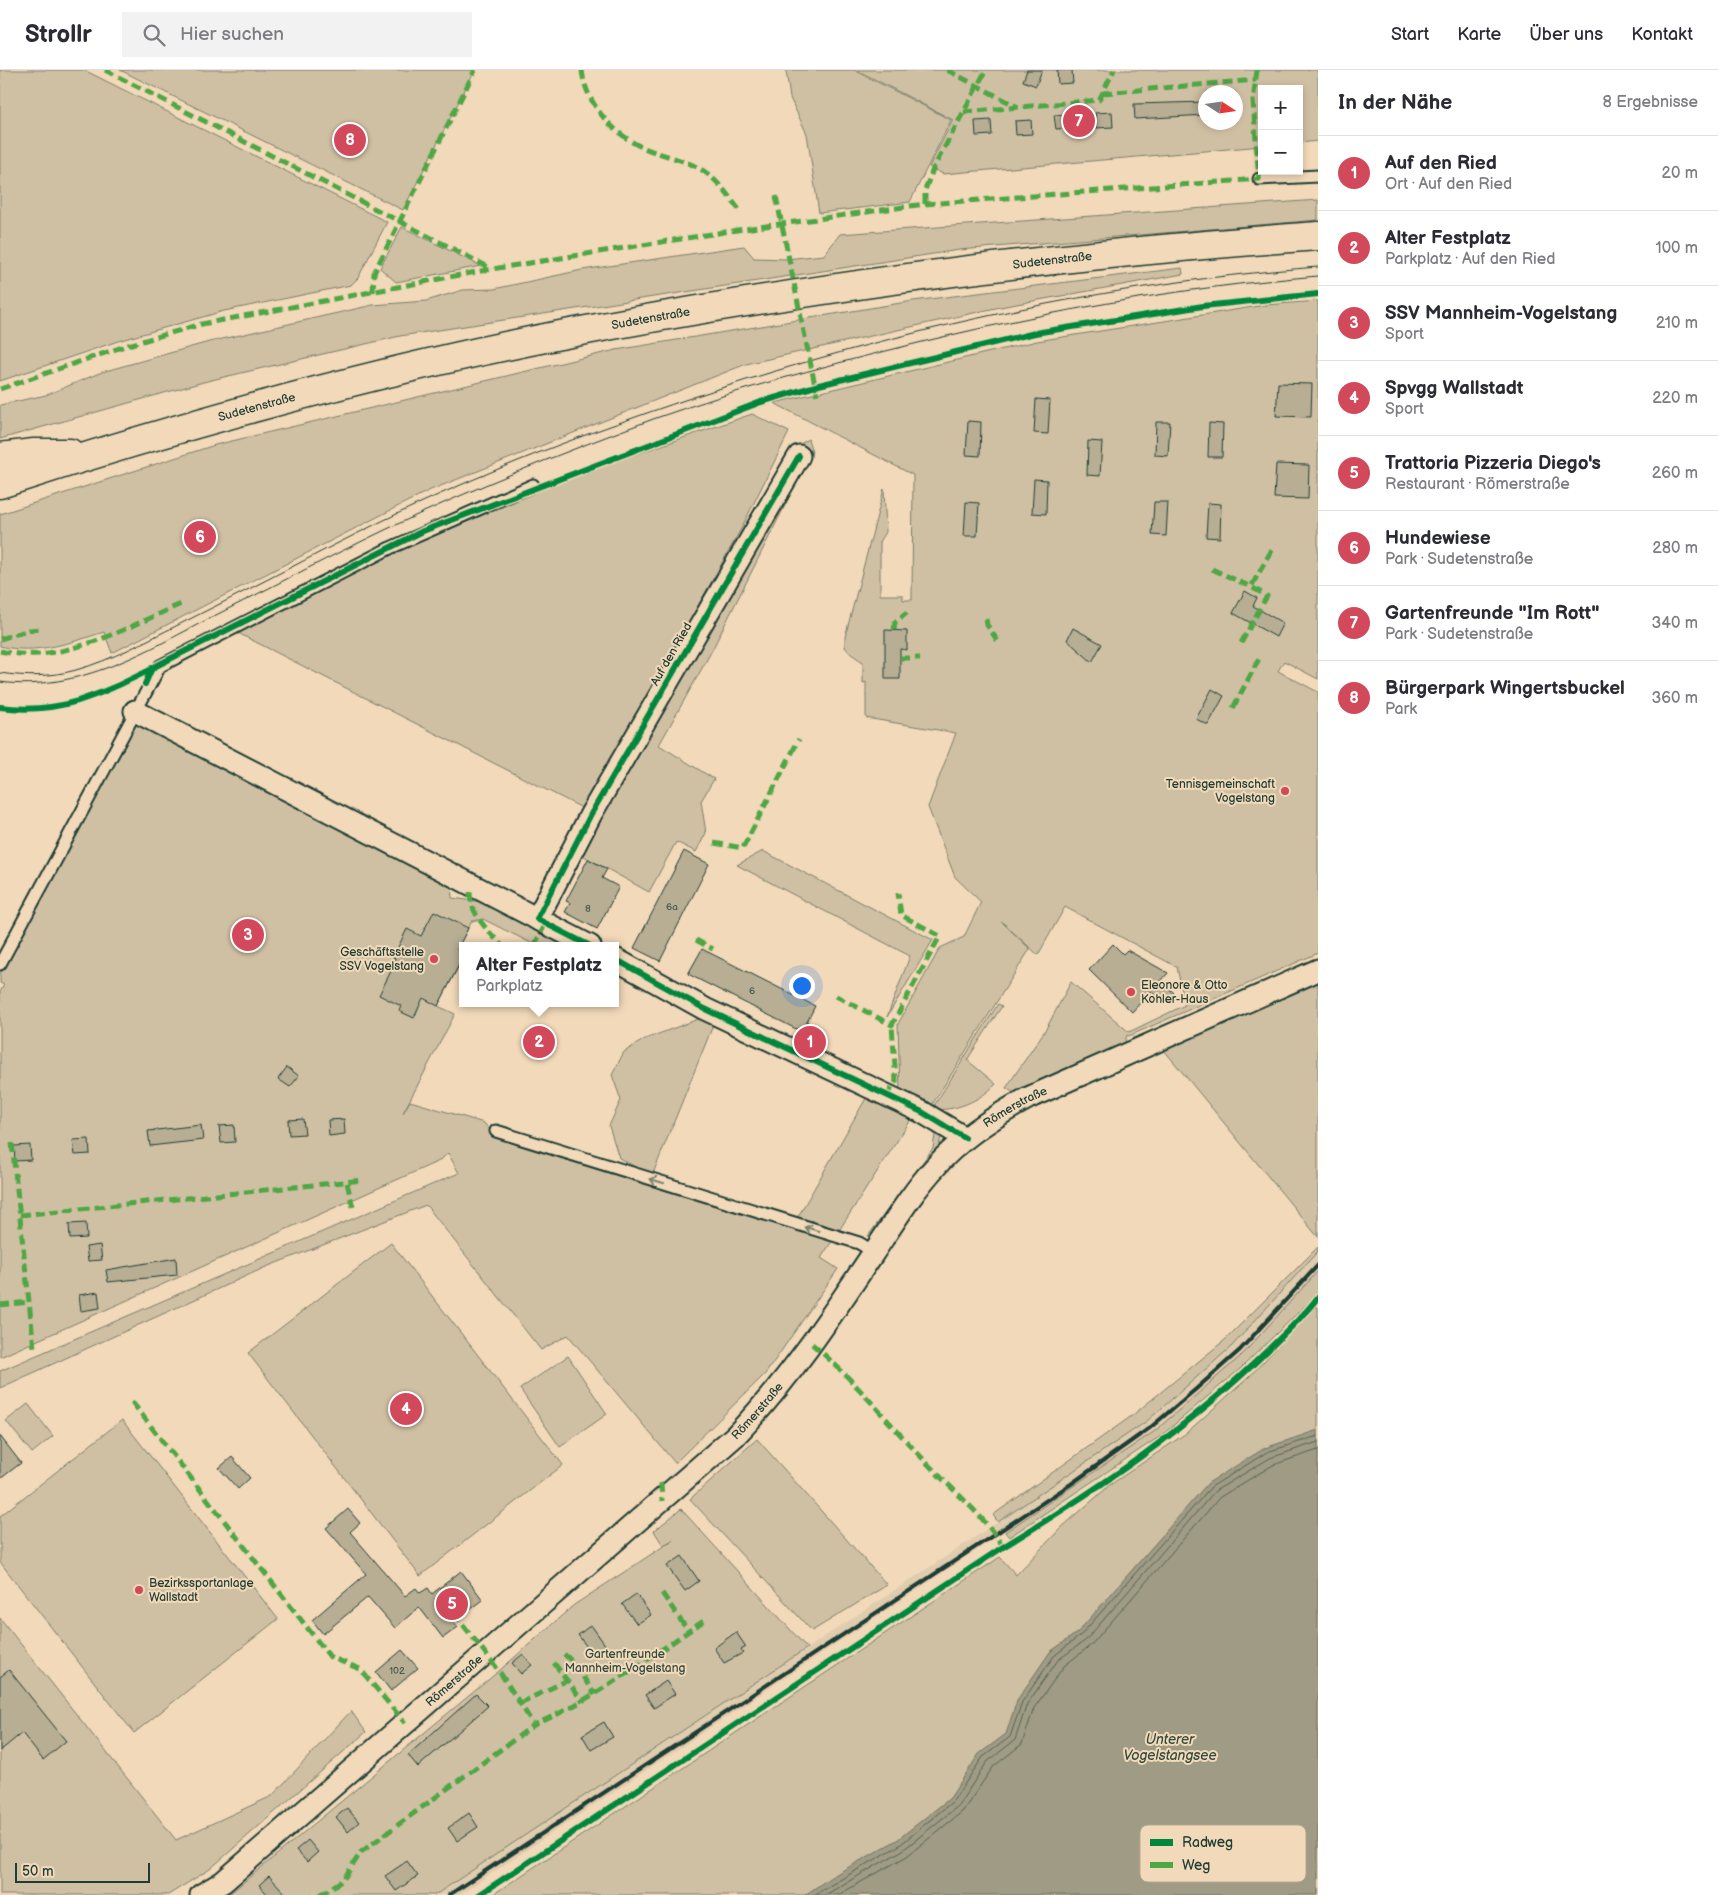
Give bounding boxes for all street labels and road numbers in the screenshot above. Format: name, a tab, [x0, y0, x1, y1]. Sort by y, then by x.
street label: Sudetenstraße	[1012, 249, 1093, 273]
street label: Sudetenstraße	[610, 304, 691, 333]
street label: Sudetenstraße	[216, 390, 297, 425]
street label: Auf den Ried	[647, 620, 696, 688]
street label: Römerstraße	[980, 1084, 1050, 1131]
street label: Römerstraße	[728, 1380, 787, 1443]
street label: Römerstraße	[423, 1652, 486, 1710]

